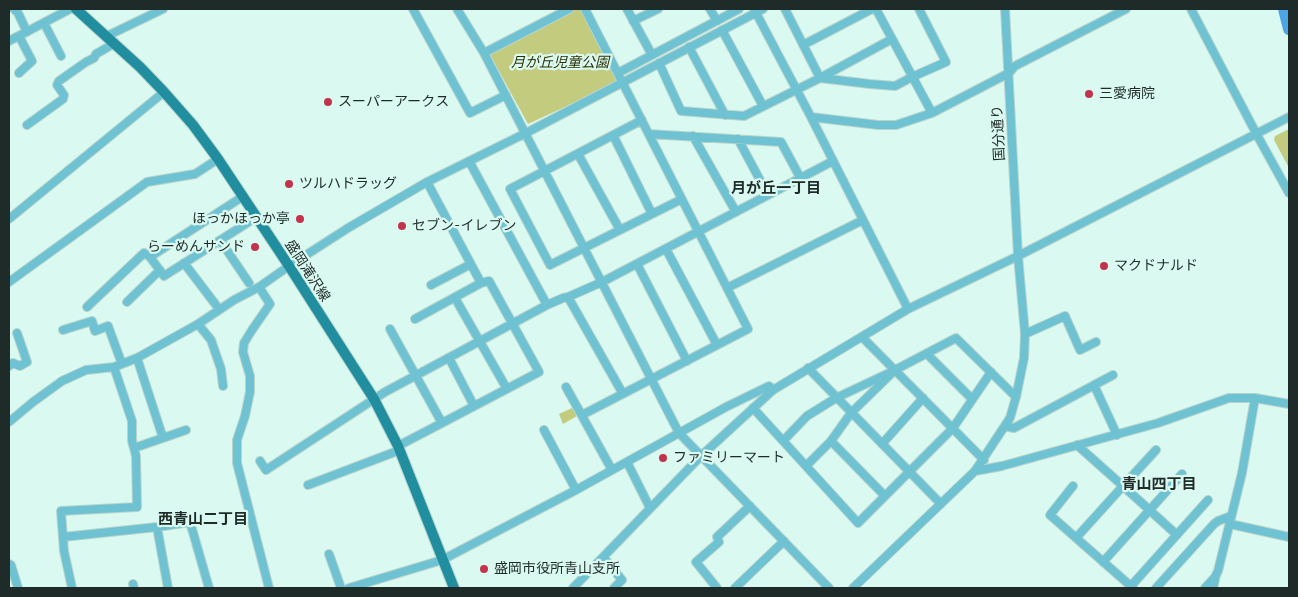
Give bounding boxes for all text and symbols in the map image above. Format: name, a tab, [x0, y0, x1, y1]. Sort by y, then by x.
park label: 月が丘児童公園	[511, 55, 609, 71]
place label: 三愛病院	[1099, 86, 1155, 102]
marker: 三愛病院	[1083, 88, 1095, 100]
place label: スーパーアークス	[338, 94, 449, 110]
marker: スーパーアークス	[322, 96, 334, 108]
street label: 国分通り	[989, 105, 1009, 161]
place label: ツルハドラッグ	[299, 176, 397, 192]
marker: ツルハドラッグ	[283, 178, 295, 190]
district label: 月が丘一丁目	[731, 180, 821, 198]
place label: ほっかほっか亭	[192, 211, 290, 227]
marker: ほっかほっか亭	[294, 213, 306, 225]
place label: セブン-イレブン	[412, 218, 516, 234]
marker: セブン-イレブン	[396, 220, 408, 232]
street label: 盛岡滝沢線	[281, 237, 333, 305]
place label: らーめんサンド	[147, 239, 245, 255]
marker: らーめんサンド	[249, 241, 261, 253]
place label: マクドナルド	[1114, 258, 1198, 274]
marker: マクドナルド	[1098, 260, 1110, 272]
place label: ファミリーマート	[673, 450, 785, 466]
marker: ファミリーマート	[657, 452, 669, 464]
district label: 青山四丁目	[1122, 476, 1196, 494]
district label: 西青山二丁目	[158, 511, 248, 529]
place label: 盛岡市役所青山支所	[494, 561, 620, 577]
marker: 盛岡市役所青山支所	[478, 563, 490, 575]

